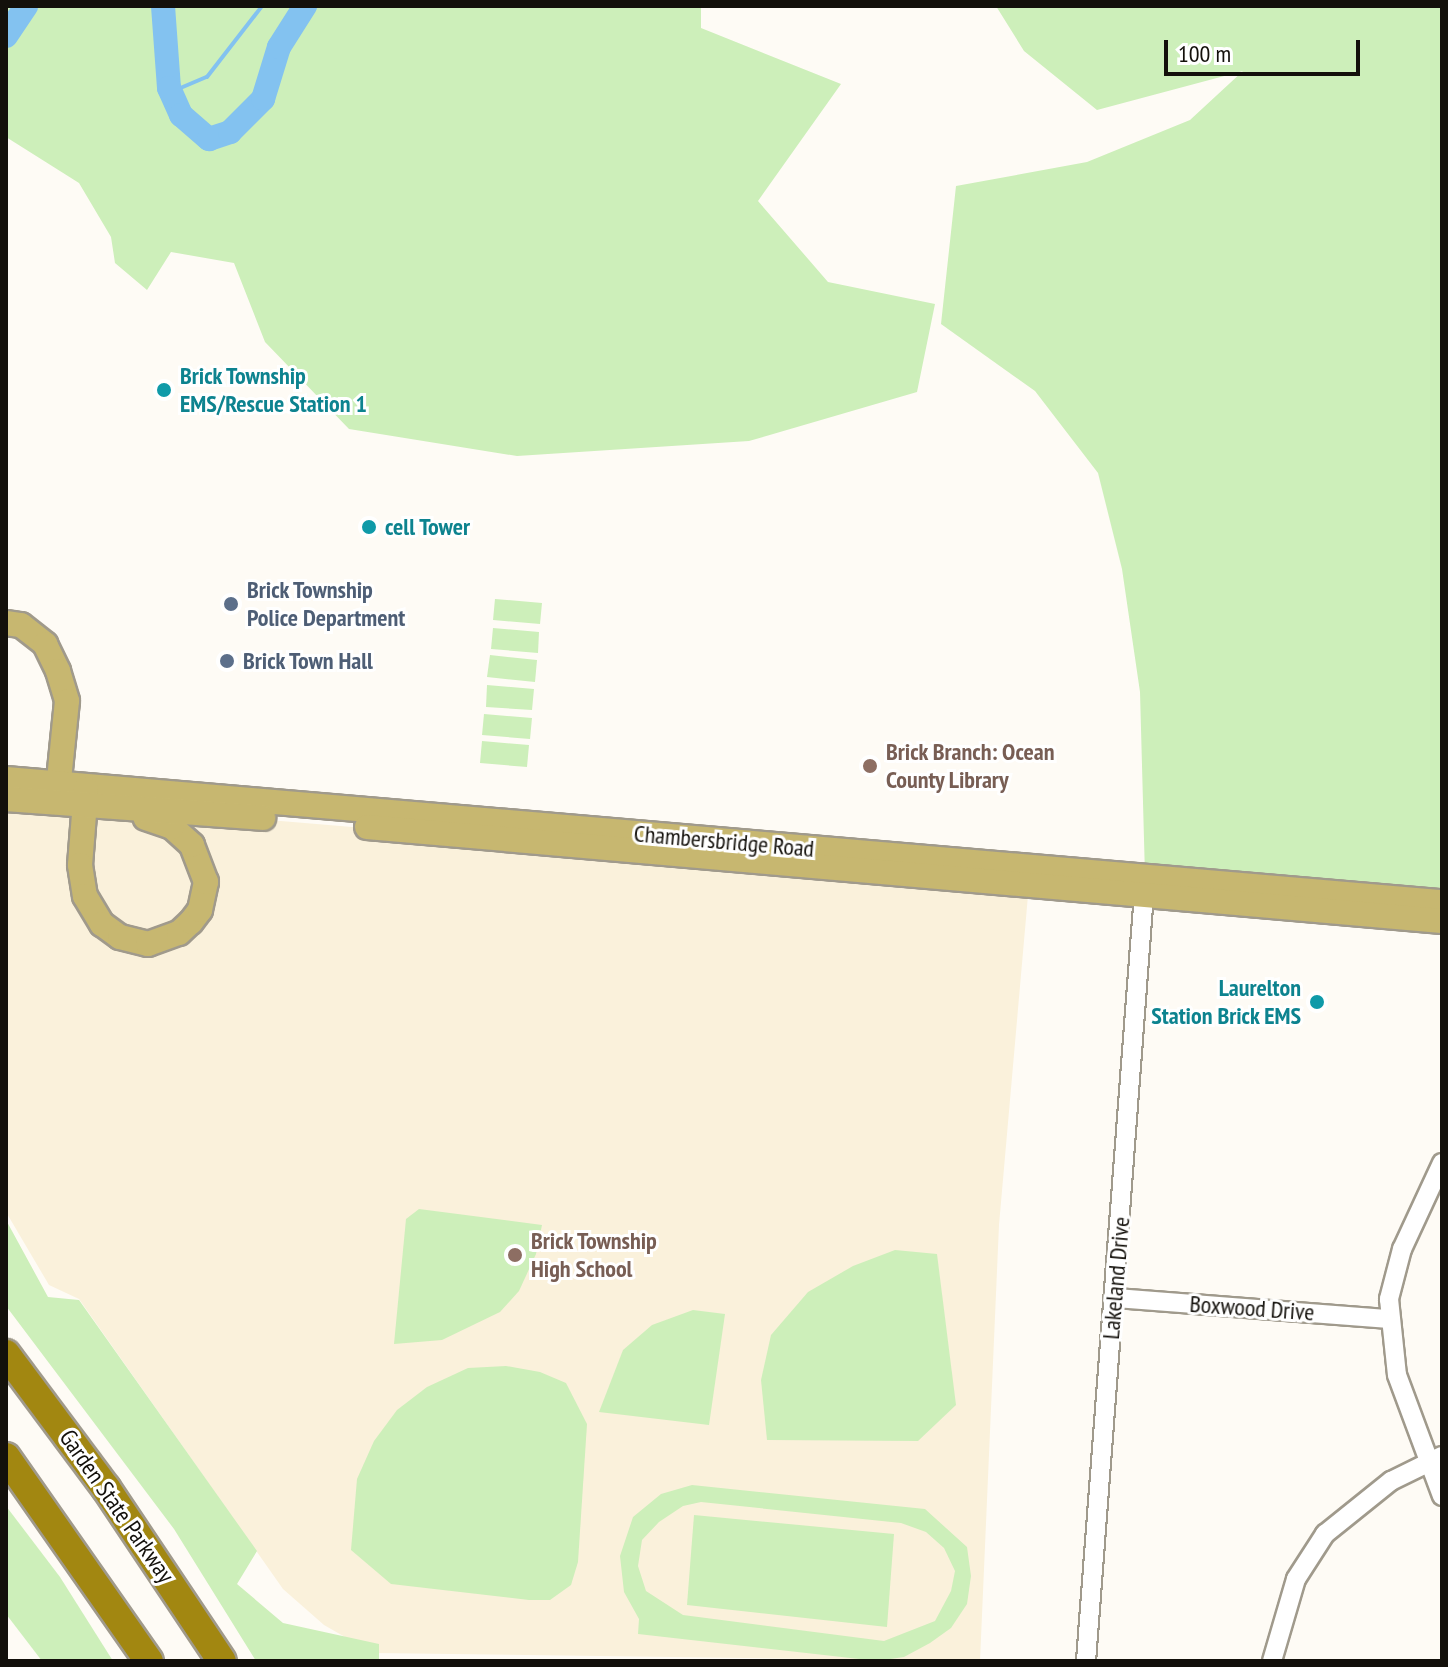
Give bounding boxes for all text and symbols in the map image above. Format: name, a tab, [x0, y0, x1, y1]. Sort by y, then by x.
scale bar	[1168, 24, 1364, 74]
text: 100 m	[1178, 38, 1231, 69]
place label: Brick Township EMS/Rescue Station 1	[180, 362, 367, 418]
marker: Brick Township EMS/Rescue Station 1	[155, 381, 173, 399]
place label: cell Tower	[385, 513, 471, 541]
marker: cell Tower	[360, 518, 378, 536]
place label: Brick Township Police Department	[247, 576, 405, 632]
marker: Brick Township Police Department	[222, 595, 240, 613]
place label: Brick Town Hall	[243, 647, 374, 675]
marker: Brick Town Hall	[218, 652, 236, 670]
place label: Brick Branch: Ocean County Library	[886, 738, 1055, 794]
marker: Brick Branch: Ocean County Library	[861, 757, 879, 775]
street label: Chambersbridge Road	[633, 819, 815, 863]
place label: Laurelton Station Brick EMS	[1151, 974, 1301, 1030]
marker: Laurelton Station Brick EMS	[1308, 993, 1326, 1011]
street label: Lakeland Drive	[1096, 1215, 1136, 1341]
place label: Brick Township High School	[531, 1227, 658, 1283]
marker: Brick Township High School	[506, 1246, 524, 1264]
street label: Boxwood Drive	[1189, 1289, 1315, 1327]
street label: Garden State Parkway	[54, 1424, 180, 1588]

